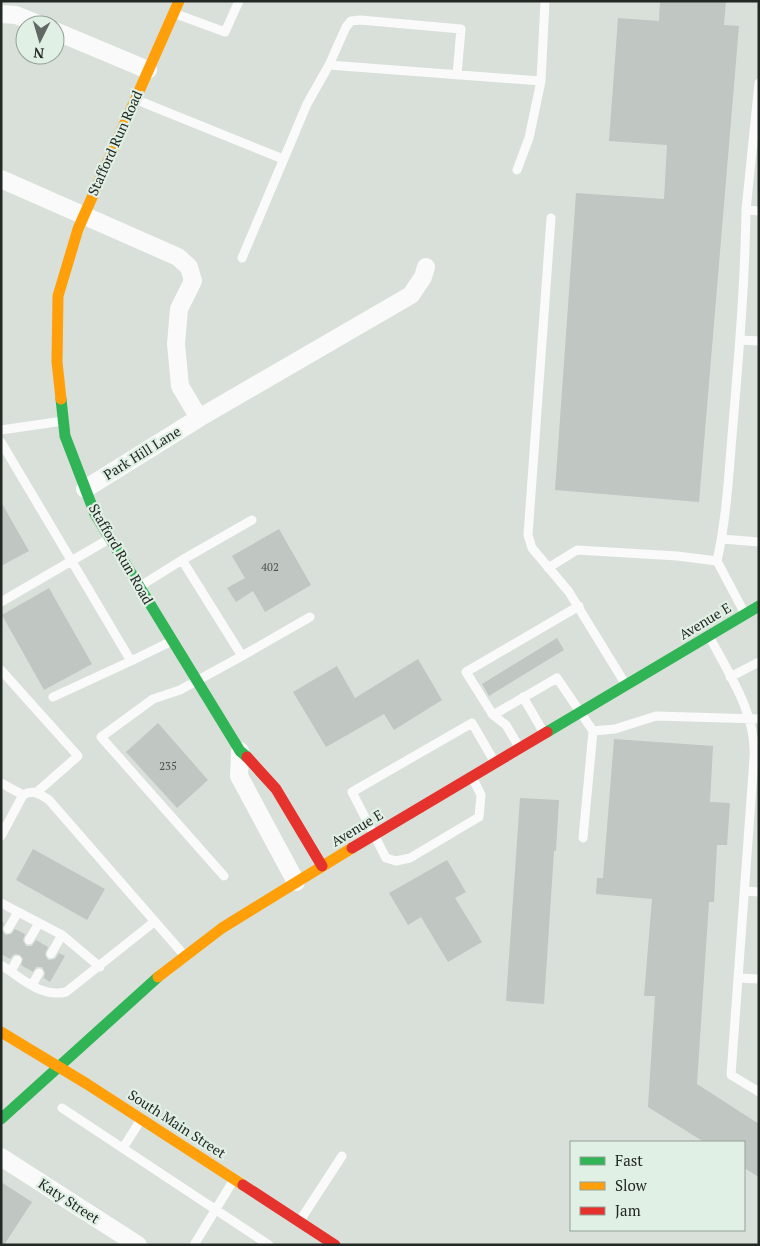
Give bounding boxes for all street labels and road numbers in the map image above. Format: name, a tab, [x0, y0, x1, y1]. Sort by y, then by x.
street label: Stafford Run Road	[83, 87, 146, 198]
street label: Park Hill Lane	[99, 421, 184, 484]
street label: Stafford Run Road	[85, 500, 158, 608]
street label: Avenue E	[675, 598, 734, 643]
street label: Avenue E	[327, 805, 386, 850]
street label: South Main Street	[125, 1085, 230, 1163]
street label: Katy Street	[35, 1174, 104, 1228]

